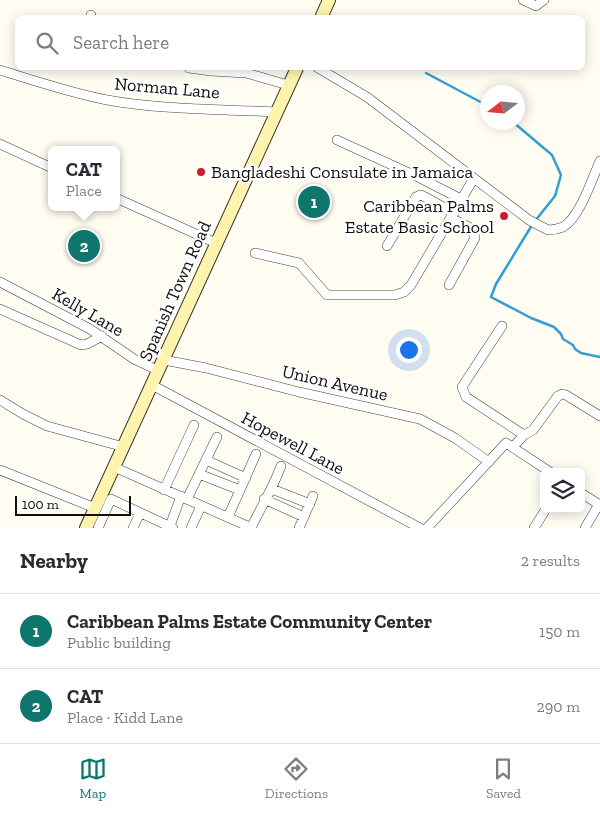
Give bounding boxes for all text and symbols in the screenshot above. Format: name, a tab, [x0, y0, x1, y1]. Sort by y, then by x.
search box	[15, 15, 585, 70]
icon: search	[33, 29, 61, 57]
text: Search here	[73, 31, 169, 54]
street label: Norman Lane	[113, 72, 221, 104]
north arrow	[480, 85, 525, 130]
popup	[48, 146, 120, 211]
text: CAT	[66, 158, 102, 181]
place label: Bangladeshi Consulate in Jamaica	[211, 161, 474, 183]
marker: Bangladeshi Consulate in Jamaica	[195, 166, 207, 178]
text: Place	[66, 181, 102, 200]
pin: 1	[298, 183, 330, 221]
place label: Caribbean Palms Estate Basic School	[345, 195, 494, 238]
marker: Caribbean Palms Estate Basic School	[498, 210, 510, 222]
street label: Spanish Town Road	[134, 217, 216, 364]
pin: 2	[68, 227, 100, 265]
street label: Kelly Lane	[48, 283, 128, 341]
your location	[396, 337, 422, 363]
street label: Union Avenue	[280, 360, 390, 406]
street label: Hopewell Lane	[238, 407, 348, 479]
map controls	[540, 468, 585, 513]
button: layers	[540, 468, 585, 513]
scale bar	[15, 493, 131, 516]
text: 100 m	[22, 496, 59, 513]
text: Nearby	[20, 548, 88, 573]
text: 2 results	[521, 551, 580, 570]
text: Caribbean Palms Estate Community Center	[67, 610, 432, 633]
text: 1	[33, 622, 39, 641]
text: 150 m	[539, 622, 580, 641]
text: Public building	[67, 633, 171, 652]
text: CAT	[67, 685, 103, 708]
text: 2	[32, 697, 40, 716]
text: 290 m	[537, 697, 580, 716]
text: Place · Kidd Lane	[67, 708, 183, 727]
tab: Map	[79, 755, 107, 802]
tab: Directions	[265, 755, 328, 802]
tab: Saved	[486, 755, 521, 802]

